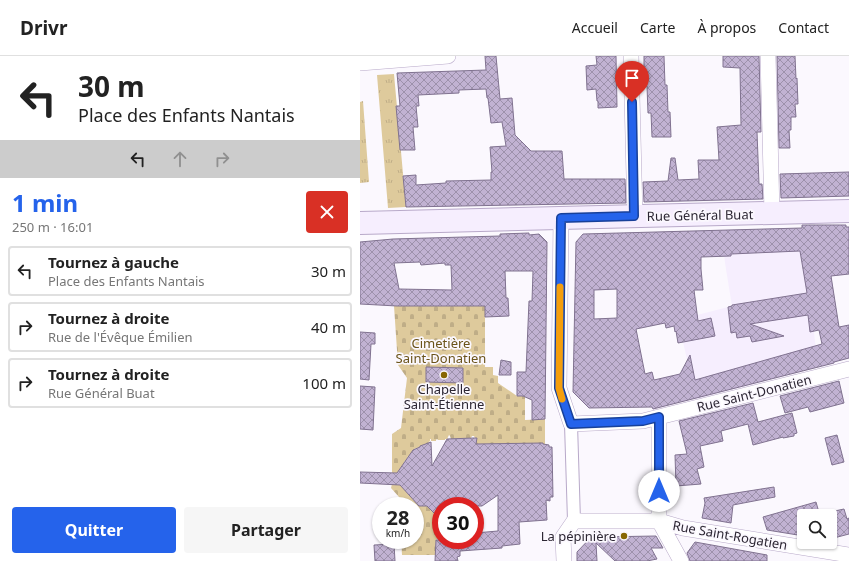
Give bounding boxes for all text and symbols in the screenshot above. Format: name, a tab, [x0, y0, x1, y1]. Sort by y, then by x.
text: Drivr	[20, 15, 67, 41]
text: Accueil	[572, 18, 618, 37]
text: Carte	[640, 18, 675, 37]
text: À propos	[697, 18, 756, 37]
text: Contact	[778, 18, 829, 37]
pin	[615, 61, 649, 102]
text: 30 m	[78, 67, 145, 105]
icon: arrive	[621, 67, 643, 89]
icon: left	[12, 72, 64, 124]
text: Place des Enfants Nantais	[78, 103, 295, 127]
icon: left	[127, 148, 149, 170]
icon: ahead	[169, 148, 191, 170]
icon: right	[211, 148, 233, 170]
text: 1 min	[12, 186, 78, 219]
button: close	[306, 191, 348, 233]
street label: Rue Général Buat	[647, 205, 754, 225]
text: 250 m · 16:01	[12, 218, 93, 236]
text: Tournez à gauche	[48, 252, 179, 272]
icon: left	[14, 260, 36, 282]
text: 30 m	[311, 261, 346, 281]
text: Place des Enfants Nantais	[48, 272, 205, 290]
text: Tournez à droite	[48, 308, 169, 328]
icon: right	[14, 316, 36, 338]
text: 40 m	[311, 317, 346, 337]
text: Rue de l'Évêque Émilien	[48, 328, 193, 346]
park label: Cimetière Saint-Donatien	[396, 334, 486, 367]
text: Tournez à droite	[48, 364, 169, 384]
marker: Chapelle Saint-Étienne	[439, 370, 449, 380]
street label: Rue Saint-Donatien	[695, 370, 813, 416]
icon: right	[14, 372, 36, 394]
text: 100 m	[302, 373, 346, 393]
place label: Chapelle Saint-Étienne	[404, 380, 484, 413]
text: Rue Général Buat	[48, 384, 155, 402]
position arrow	[638, 470, 680, 512]
speed limit sign: 30	[432, 497, 484, 549]
text: 28	[387, 504, 409, 531]
button: Quitter	[12, 507, 176, 553]
button: Partager	[184, 507, 348, 553]
map controls	[797, 509, 837, 549]
button: search	[797, 509, 837, 549]
street label: Rue Saint-Rogatien	[671, 516, 789, 554]
text: km/h	[386, 526, 410, 540]
place label: La pépinière	[541, 527, 616, 545]
marker: La pépinière	[619, 531, 629, 541]

